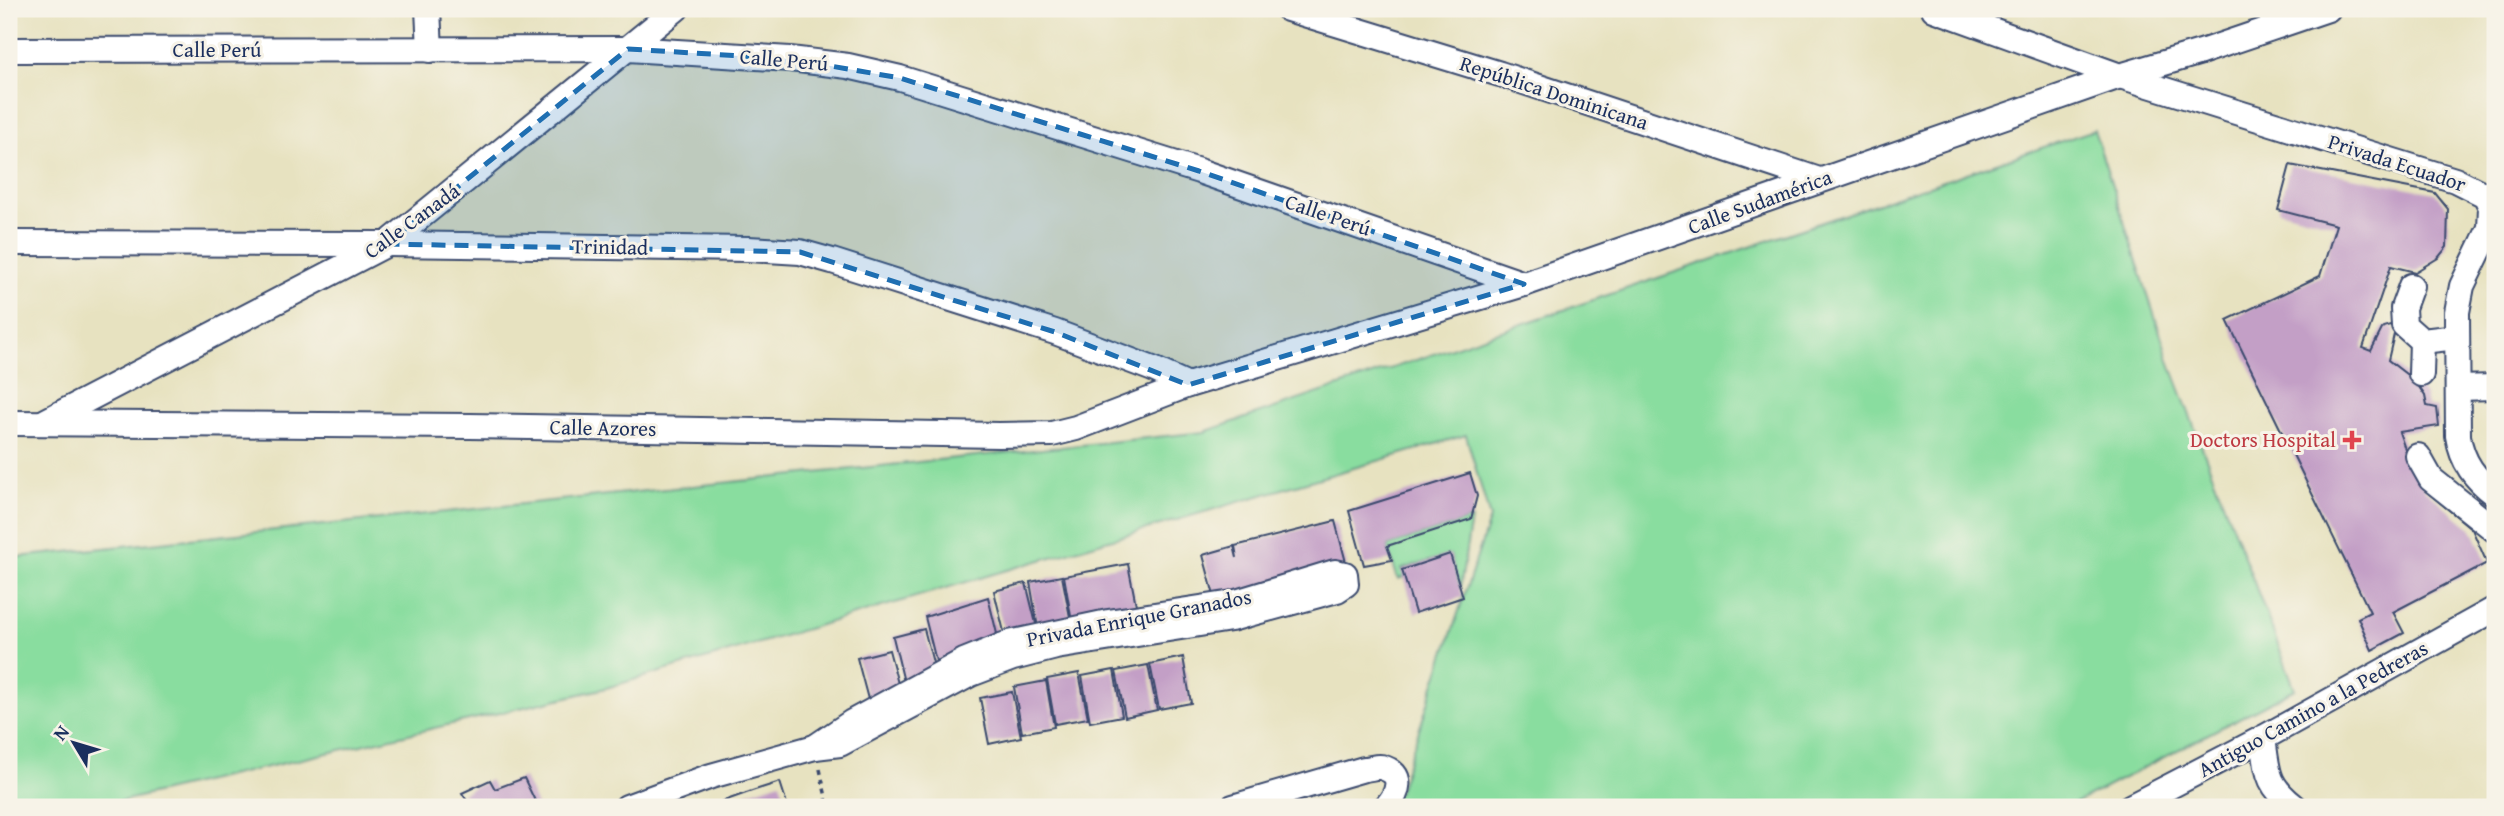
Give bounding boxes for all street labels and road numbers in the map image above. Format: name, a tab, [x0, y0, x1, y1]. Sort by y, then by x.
street label: Calle Perú	[173, 34, 262, 65]
street label: Calle Perú	[738, 40, 830, 79]
street label: República Dominicana	[1456, 47, 1652, 138]
street label: Privada Ecuador	[2324, 126, 2470, 200]
street label: Calle Sudamérica	[1684, 161, 1836, 242]
street label: Calle Canadá	[357, 175, 466, 266]
street label: Calle Perú	[1281, 185, 1376, 244]
street label: Trinidad	[572, 230, 649, 263]
street label: Calle Azores	[549, 411, 657, 444]
street label: Privada Enrique Granados	[1024, 581, 1254, 654]
street label: Antiguo Camino a la Pedreras	[2192, 632, 2433, 785]

